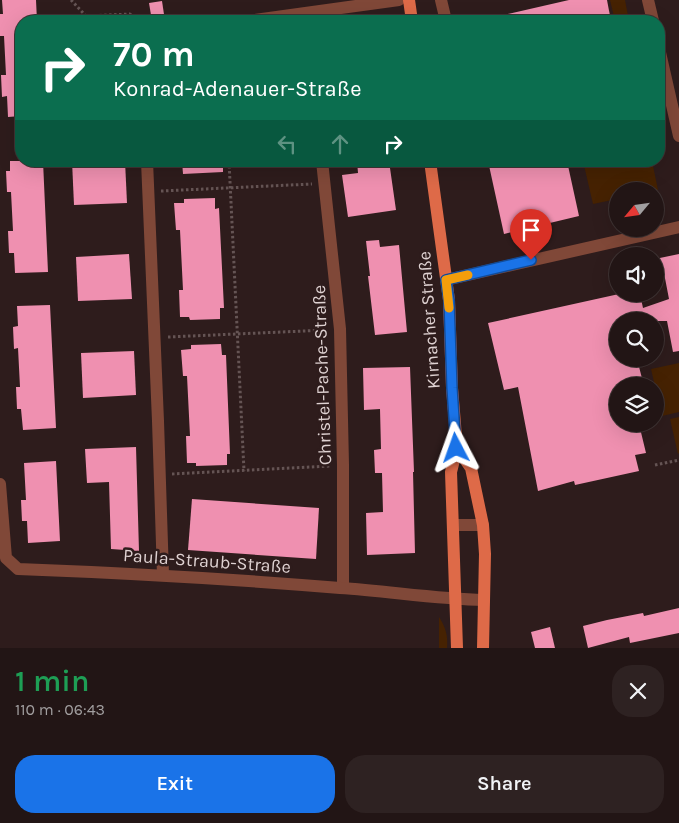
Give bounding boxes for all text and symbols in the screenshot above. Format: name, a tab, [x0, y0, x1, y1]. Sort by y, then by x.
text: 70 m	[113, 34, 195, 75]
icon: right	[30, 35, 95, 100]
text: Konrad-Adenauer-Straße	[113, 76, 361, 102]
icon: left	[273, 130, 301, 158]
icon: ahead	[326, 130, 354, 158]
icon: right	[379, 130, 407, 158]
north arrow	[609, 182, 664, 238]
map controls	[609, 182, 664, 432]
pin	[510, 209, 552, 260]
icon: arrive	[517, 216, 545, 244]
button: sound	[609, 247, 664, 302]
street label: Kirnacher Straße	[413, 250, 445, 390]
street label: Christel-Pache-Straße	[308, 284, 336, 466]
button: search	[609, 312, 664, 367]
button: layers	[609, 377, 664, 432]
position arrow	[429, 421, 481, 473]
street label: Paula-Straub-Straße	[122, 544, 292, 578]
text: 1 min	[15, 663, 89, 699]
button: close	[612, 665, 664, 717]
text: 110 m · 06:43	[15, 700, 105, 719]
button: Exit	[15, 755, 335, 813]
button: Share	[345, 755, 664, 813]

